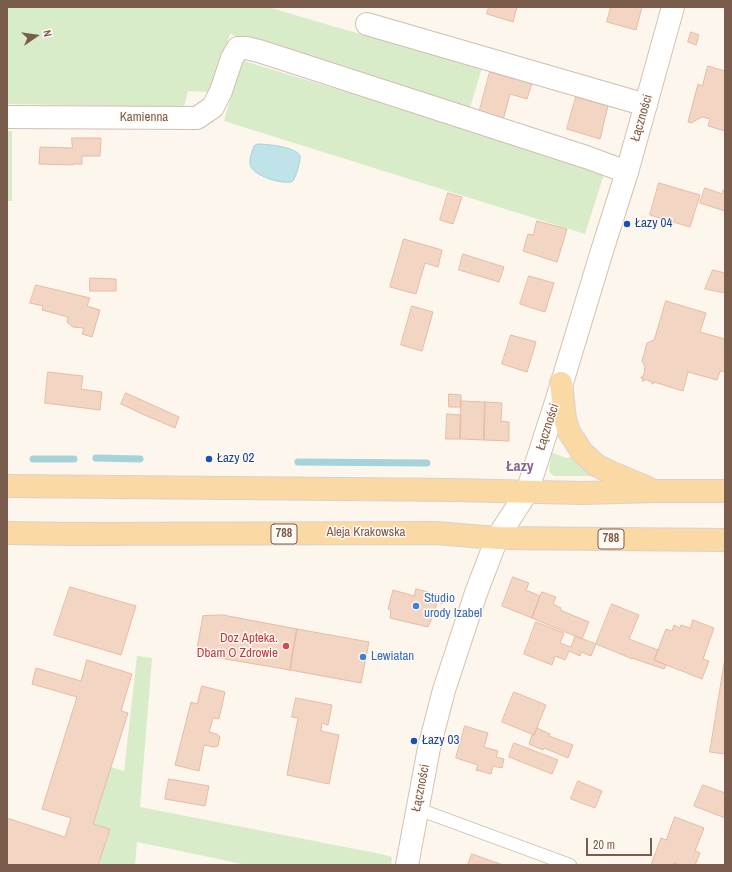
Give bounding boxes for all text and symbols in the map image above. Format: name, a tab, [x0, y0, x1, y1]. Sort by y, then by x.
north arrow	[16, 16, 56, 56]
text: N	[40, 29, 55, 38]
street label: Łączności	[628, 93, 656, 143]
street label: Kamienna	[120, 110, 168, 126]
place label: Łazy 04	[635, 216, 672, 232]
marker: Łazy 04	[622, 219, 632, 229]
street label: Łączności	[533, 402, 563, 452]
place label: Łazy 02	[217, 451, 254, 467]
marker: Łazy 02	[204, 454, 214, 464]
district label: Łazy	[506, 458, 534, 476]
road number: 788	[271, 524, 297, 544]
street label: Aleja Krakowska	[327, 525, 405, 541]
road number: 788	[598, 529, 624, 549]
place label: Studio urody Izabel	[424, 591, 482, 622]
marker: Studio urody Izabel	[411, 601, 421, 611]
place label: Doz Apteka. Dbam O Zdrowie	[197, 631, 278, 662]
marker: Doz Apteka. Dbam O Zdrowie	[281, 641, 291, 651]
place label: Lewiatan	[371, 649, 414, 665]
marker: Lewiatan	[358, 652, 368, 662]
place label: Łazy 03	[422, 733, 459, 749]
marker: Łazy 03	[409, 736, 419, 746]
street label: Łączności	[409, 763, 433, 813]
scale bar	[588, 830, 654, 856]
text: 20 m	[593, 837, 615, 853]

